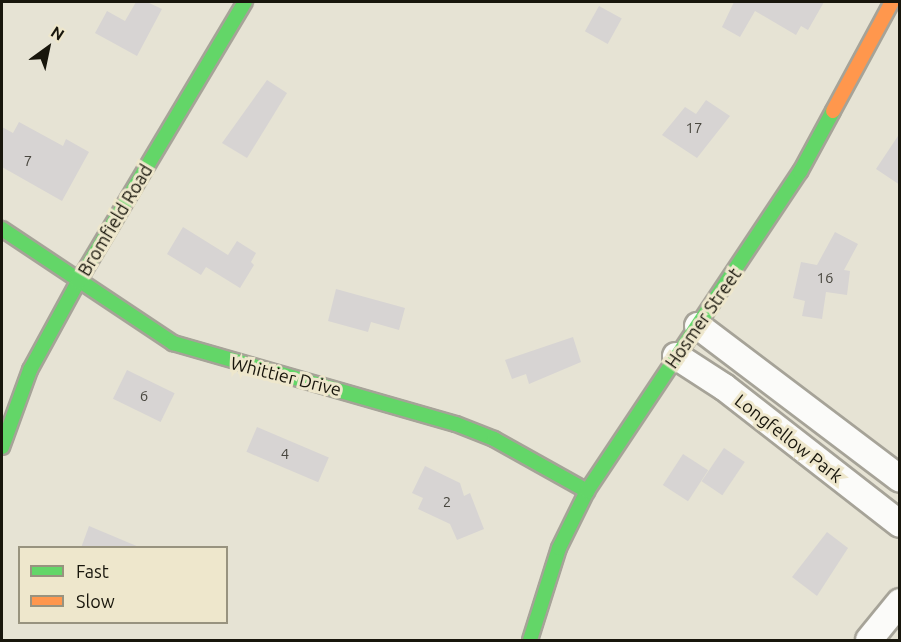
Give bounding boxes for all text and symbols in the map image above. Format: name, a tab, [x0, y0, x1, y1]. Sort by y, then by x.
north arrow	[18, 18, 78, 78]
text: N	[48, 22, 68, 44]
house number: 17	[686, 119, 702, 137]
house number: 7	[24, 152, 32, 170]
street label: Bromfield Road	[73, 160, 157, 280]
street label: Hosmer Street	[660, 264, 746, 372]
house number: 16	[817, 269, 833, 287]
street label: Whittier Drive	[228, 352, 344, 400]
house number: 6	[140, 387, 148, 405]
street label: Longfellow Park	[731, 389, 847, 487]
house number: 4	[281, 445, 289, 463]
house number: 2	[443, 493, 451, 511]
legend	[18, 546, 228, 624]
text: Fast	[76, 561, 109, 581]
text: Slow	[76, 591, 115, 611]

